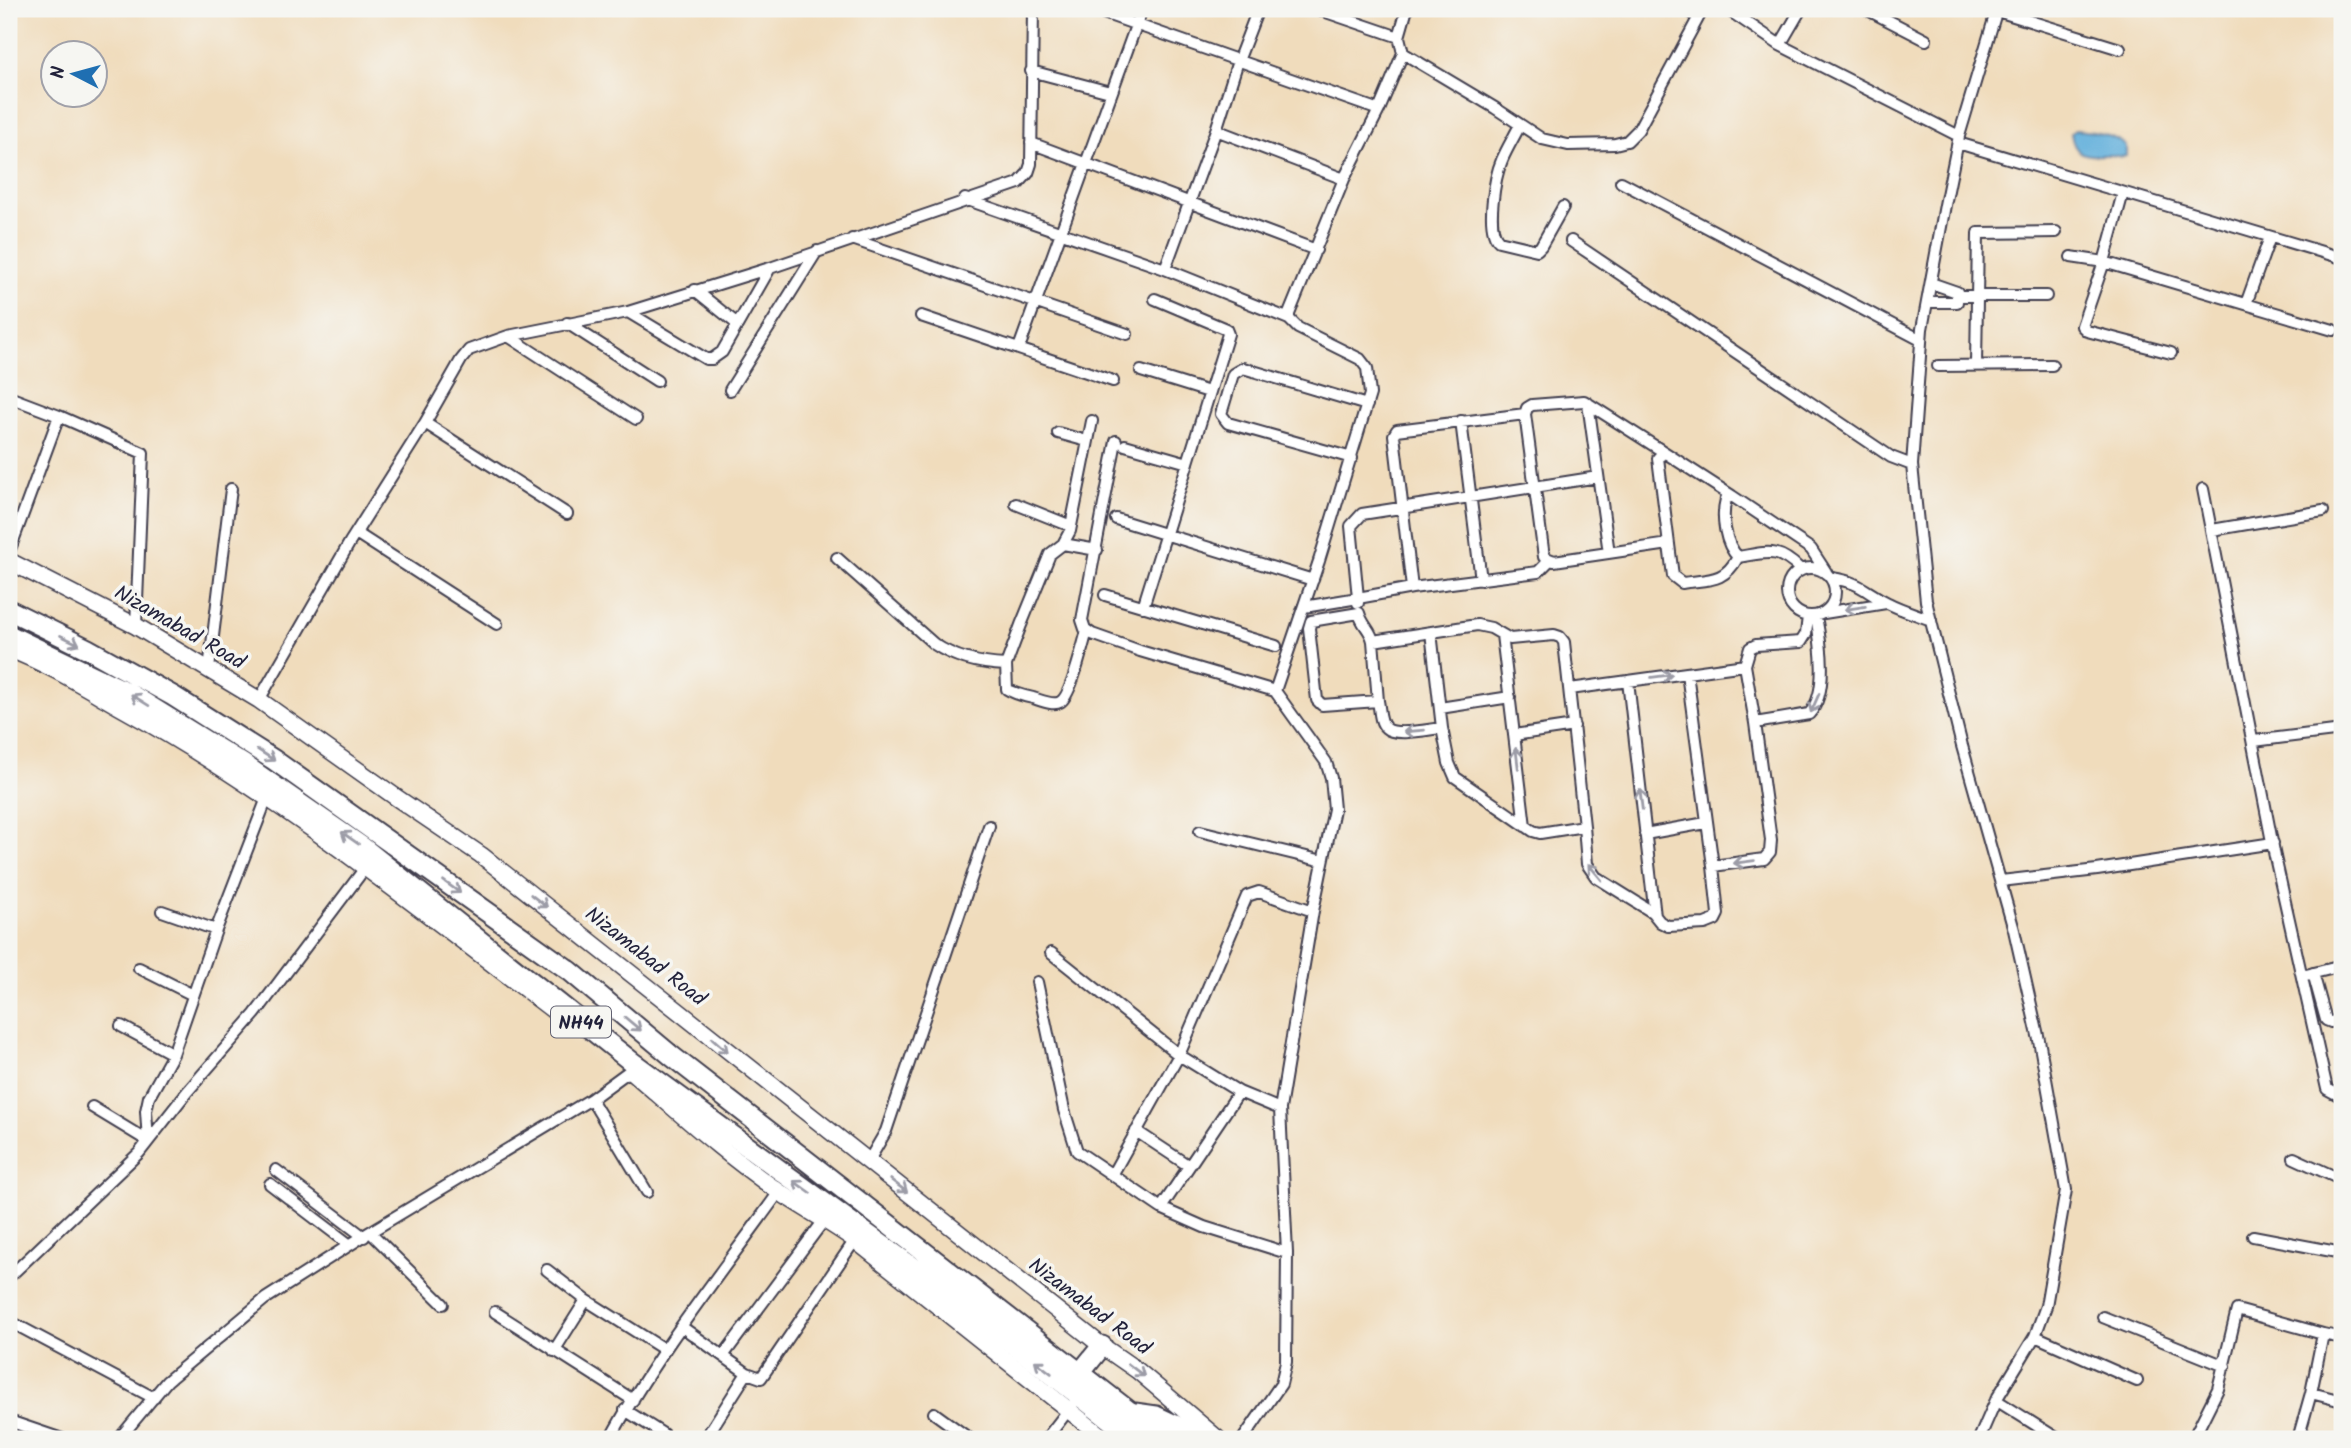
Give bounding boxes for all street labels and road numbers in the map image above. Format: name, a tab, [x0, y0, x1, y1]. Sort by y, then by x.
street label: Nizamabad Road	[107, 577, 251, 680]
street label: Nizamabad Road	[577, 899, 713, 1016]
road number: NH44	[551, 1006, 611, 1038]
street label: Nizamabad Road	[1021, 1250, 1158, 1365]

